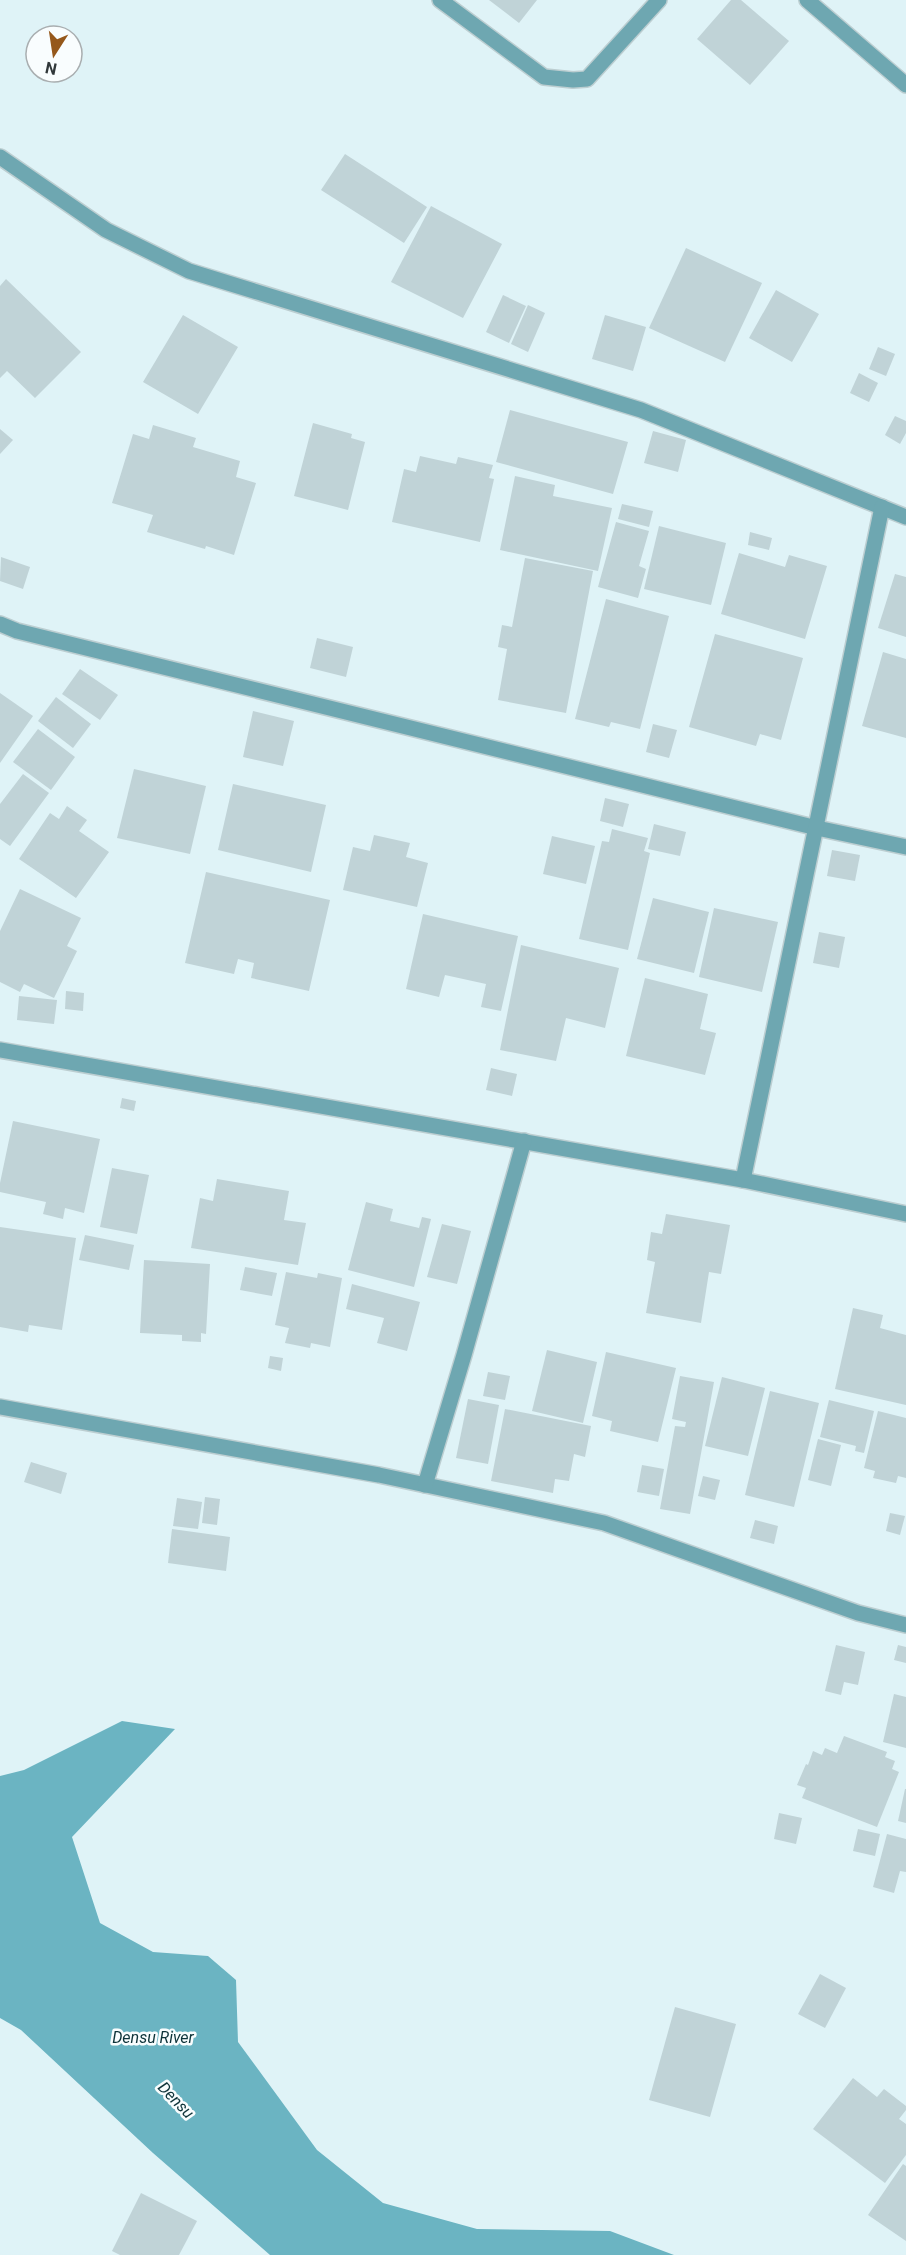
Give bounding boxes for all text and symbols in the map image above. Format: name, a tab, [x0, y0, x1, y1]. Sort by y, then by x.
north arrow	[24, 24, 84, 84]
text: N	[43, 58, 58, 79]
water label: Densu River	[112, 2028, 195, 2047]
water label: Densu	[154, 2078, 198, 2123]

